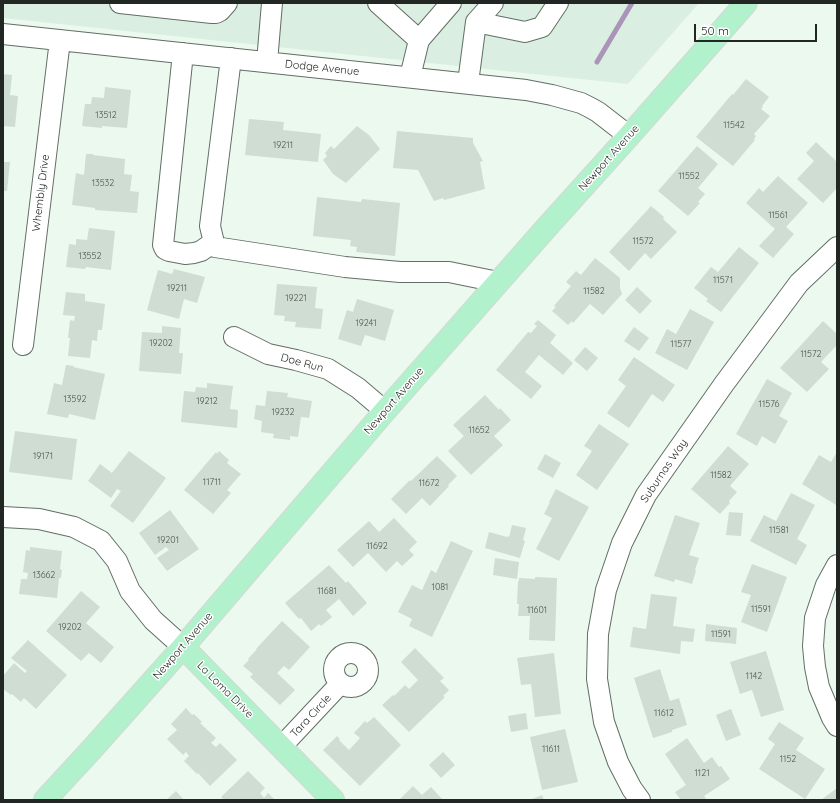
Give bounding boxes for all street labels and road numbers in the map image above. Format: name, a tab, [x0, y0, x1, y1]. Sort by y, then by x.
street label: Dodge Avenue	[284, 58, 360, 78]
street label: Newport Avenue	[576, 122, 642, 194]
street label: Whembly Drive	[30, 154, 52, 232]
street label: Doe Run	[279, 351, 325, 375]
street label: Newport Avenue	[361, 365, 427, 437]
street label: Suburnas Way	[638, 437, 690, 505]
street label: Newport Avenue	[150, 610, 216, 682]
street label: La Loma Drive	[194, 659, 256, 721]
street label: Tara Circle	[288, 692, 334, 740]

